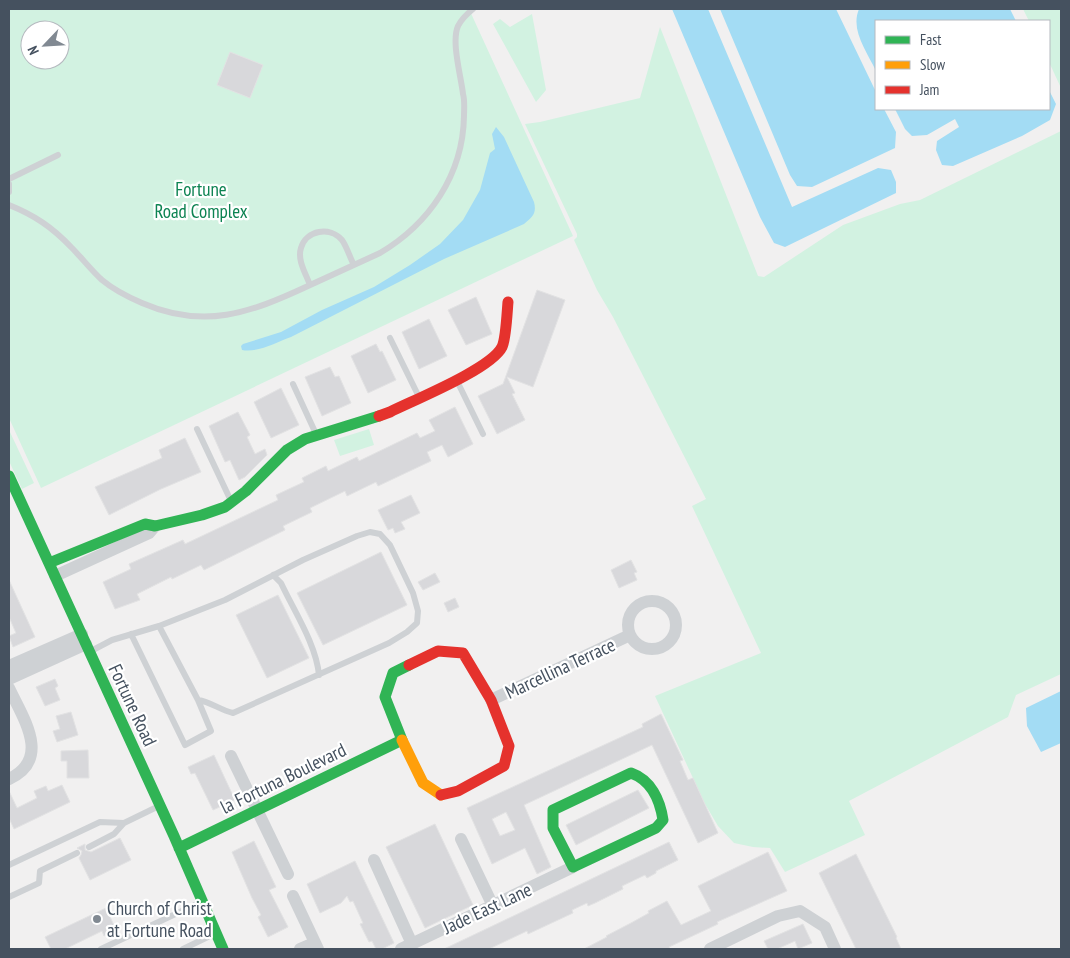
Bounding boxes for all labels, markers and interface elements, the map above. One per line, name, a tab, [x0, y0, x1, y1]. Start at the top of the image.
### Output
north arrow	[20, 20, 70, 70]
legend	[875, 20, 1050, 110]
text: Fast	[920, 30, 941, 49]
text: N	[23, 43, 43, 58]
text: Slow	[920, 55, 945, 74]
text: Jam	[919, 80, 939, 99]
park label: Fortune Road Complex	[154, 177, 248, 223]
street label: Marcellina Terrace	[501, 632, 619, 704]
street label: Fortune Road	[104, 660, 162, 750]
street label: la Fortuna Boulevard	[216, 737, 350, 819]
street label: Jade East Lane	[438, 877, 535, 939]
place label: Church of Christ at Fortune Road	[107, 896, 212, 942]
marker: Church of Christ at Fortune Road	[91, 913, 103, 925]

